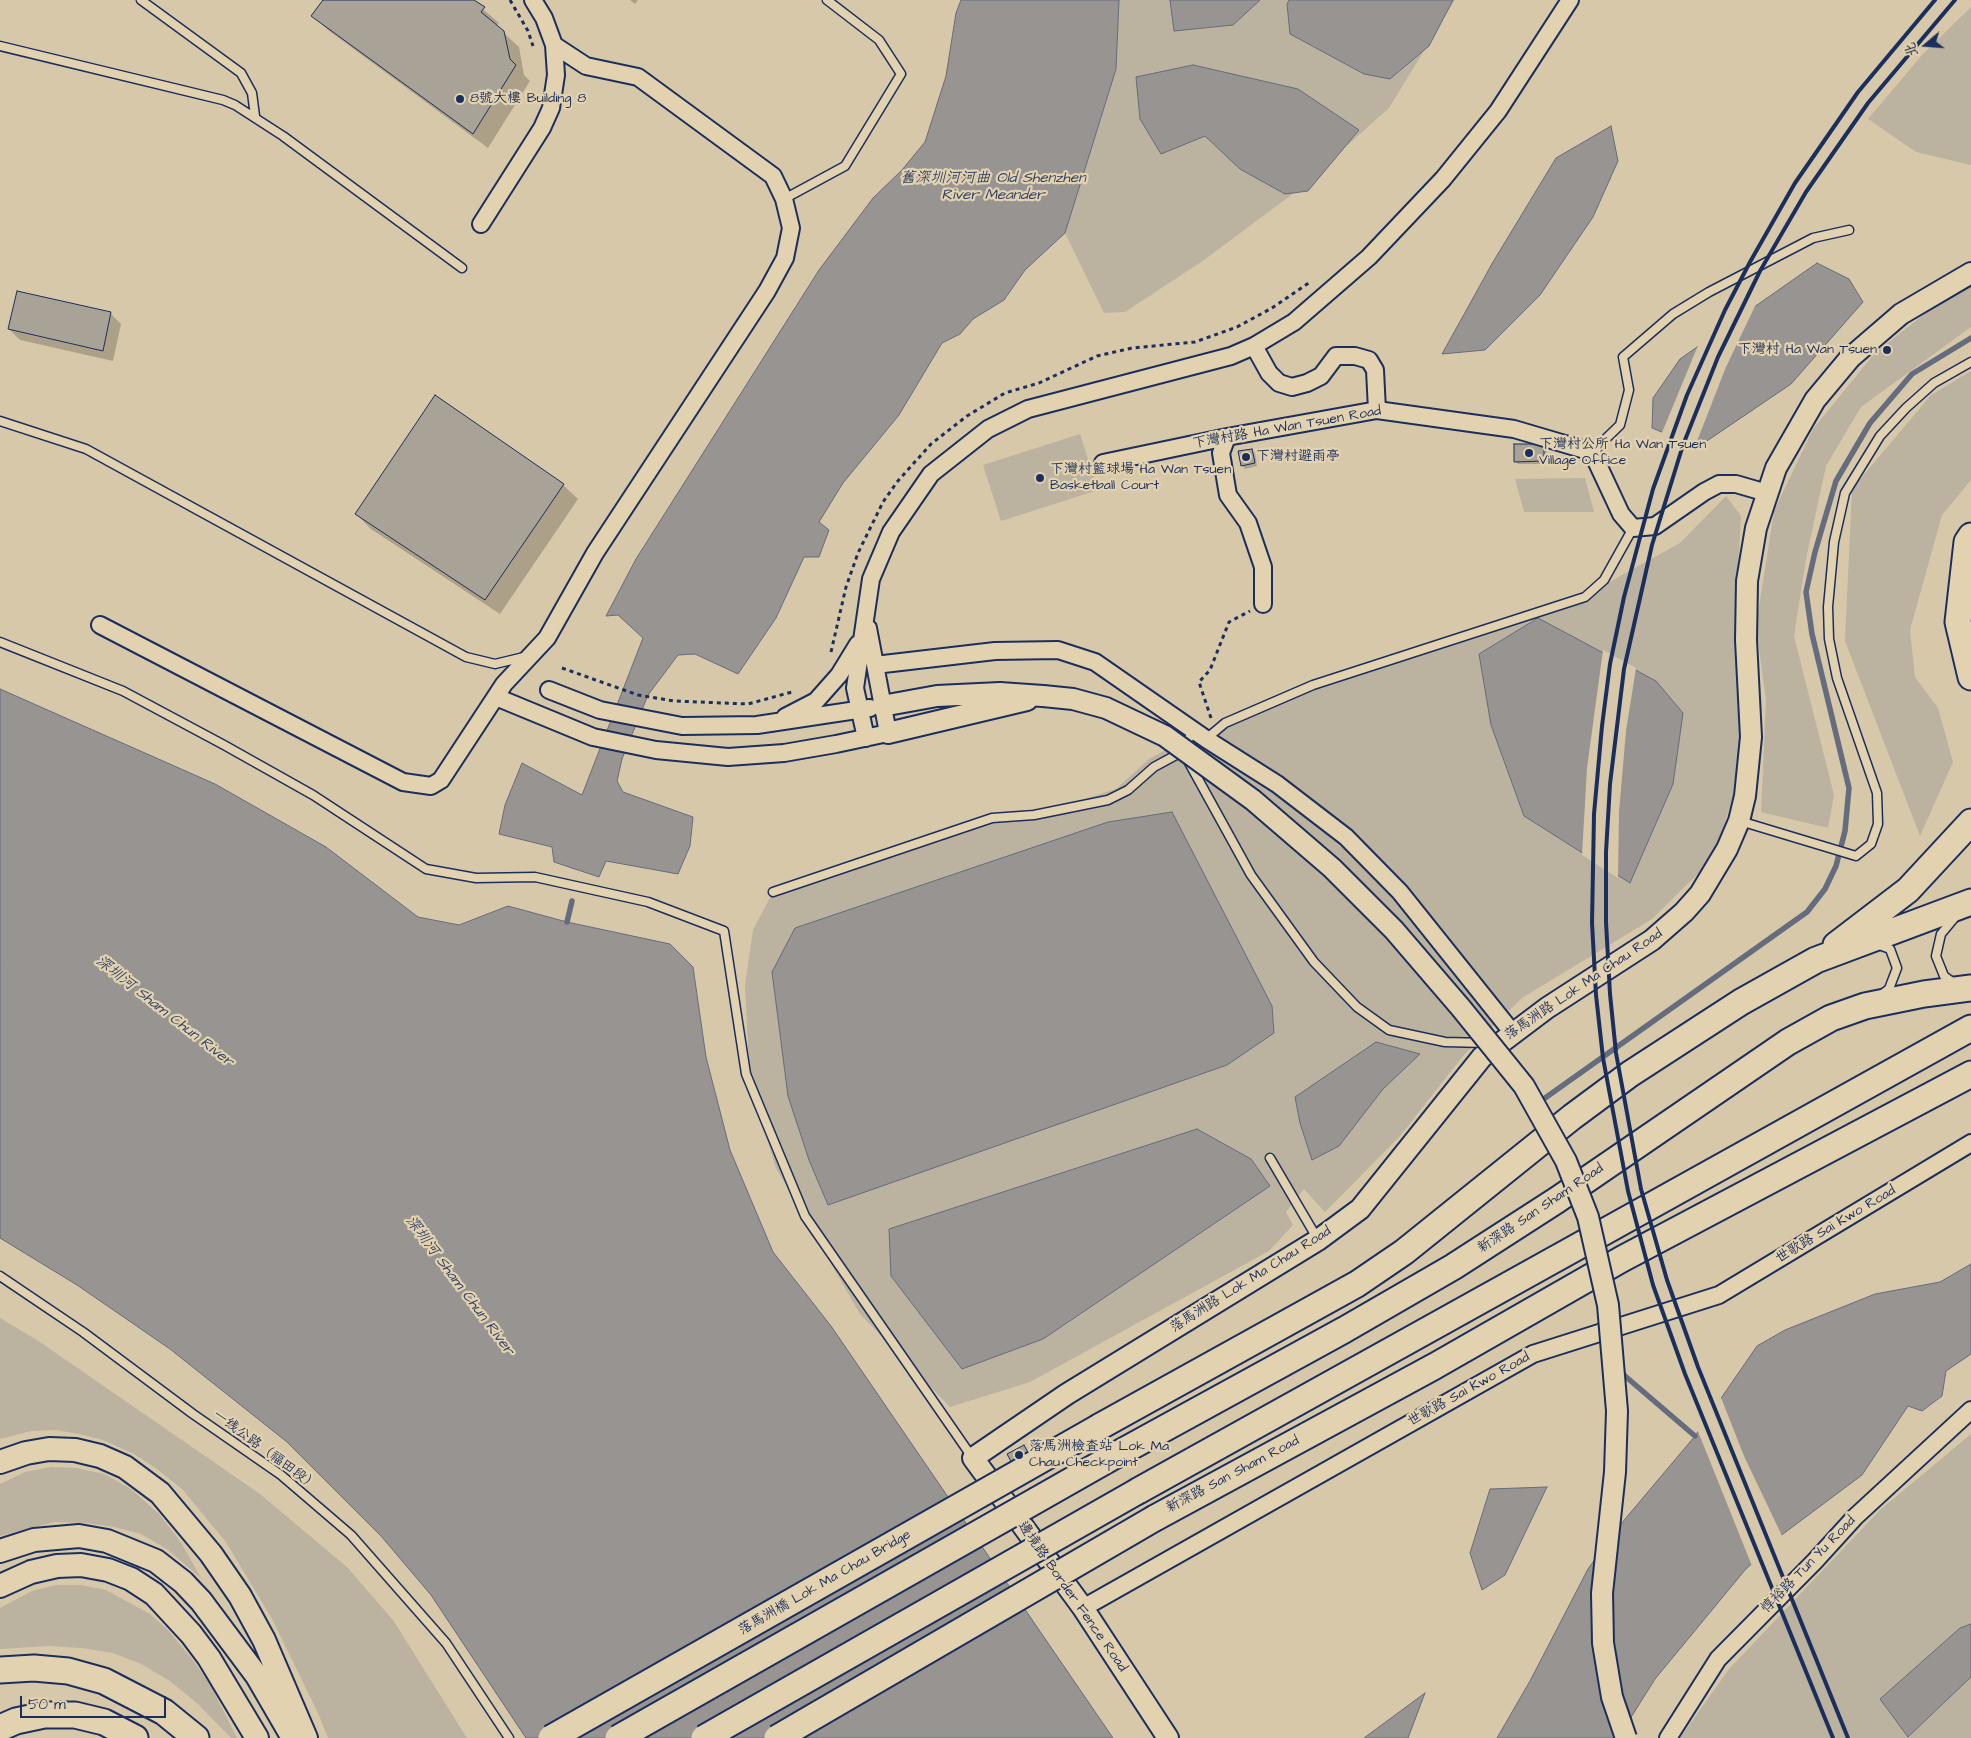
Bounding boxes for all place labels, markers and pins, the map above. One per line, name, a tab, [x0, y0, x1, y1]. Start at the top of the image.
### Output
place label: 8號大樓 Building 8	[470, 91, 586, 107]
marker: 8號大樓 Building 8	[454, 93, 466, 105]
place label: 下灣村 Ha Wan Tsuen	[1738, 342, 1877, 358]
marker: 下灣村 Ha Wan Tsuen	[1881, 344, 1893, 356]
place label: 下灣村公所 Ha Wan Tsuen Village Office	[1539, 437, 1706, 470]
marker: 下灣村公所 Ha Wan Tsuen Village Office	[1523, 447, 1535, 459]
place label: 下灣村避雨亭	[1256, 449, 1340, 465]
marker: 下灣村避雨亭	[1240, 451, 1252, 463]
place label: 下灣村籃球場 Ha Wan Tsuen Basketball Court	[1050, 462, 1231, 494]
marker: 下灣村籃球場 Ha Wan Tsuen Basketball Court	[1034, 472, 1046, 484]
place label: 落馬洲檢查站 Lok Ma Chau Checkpoint	[1029, 1439, 1169, 1471]
marker: 落馬洲檢查站 Lok Ma Chau Checkpoint	[1013, 1449, 1025, 1461]

